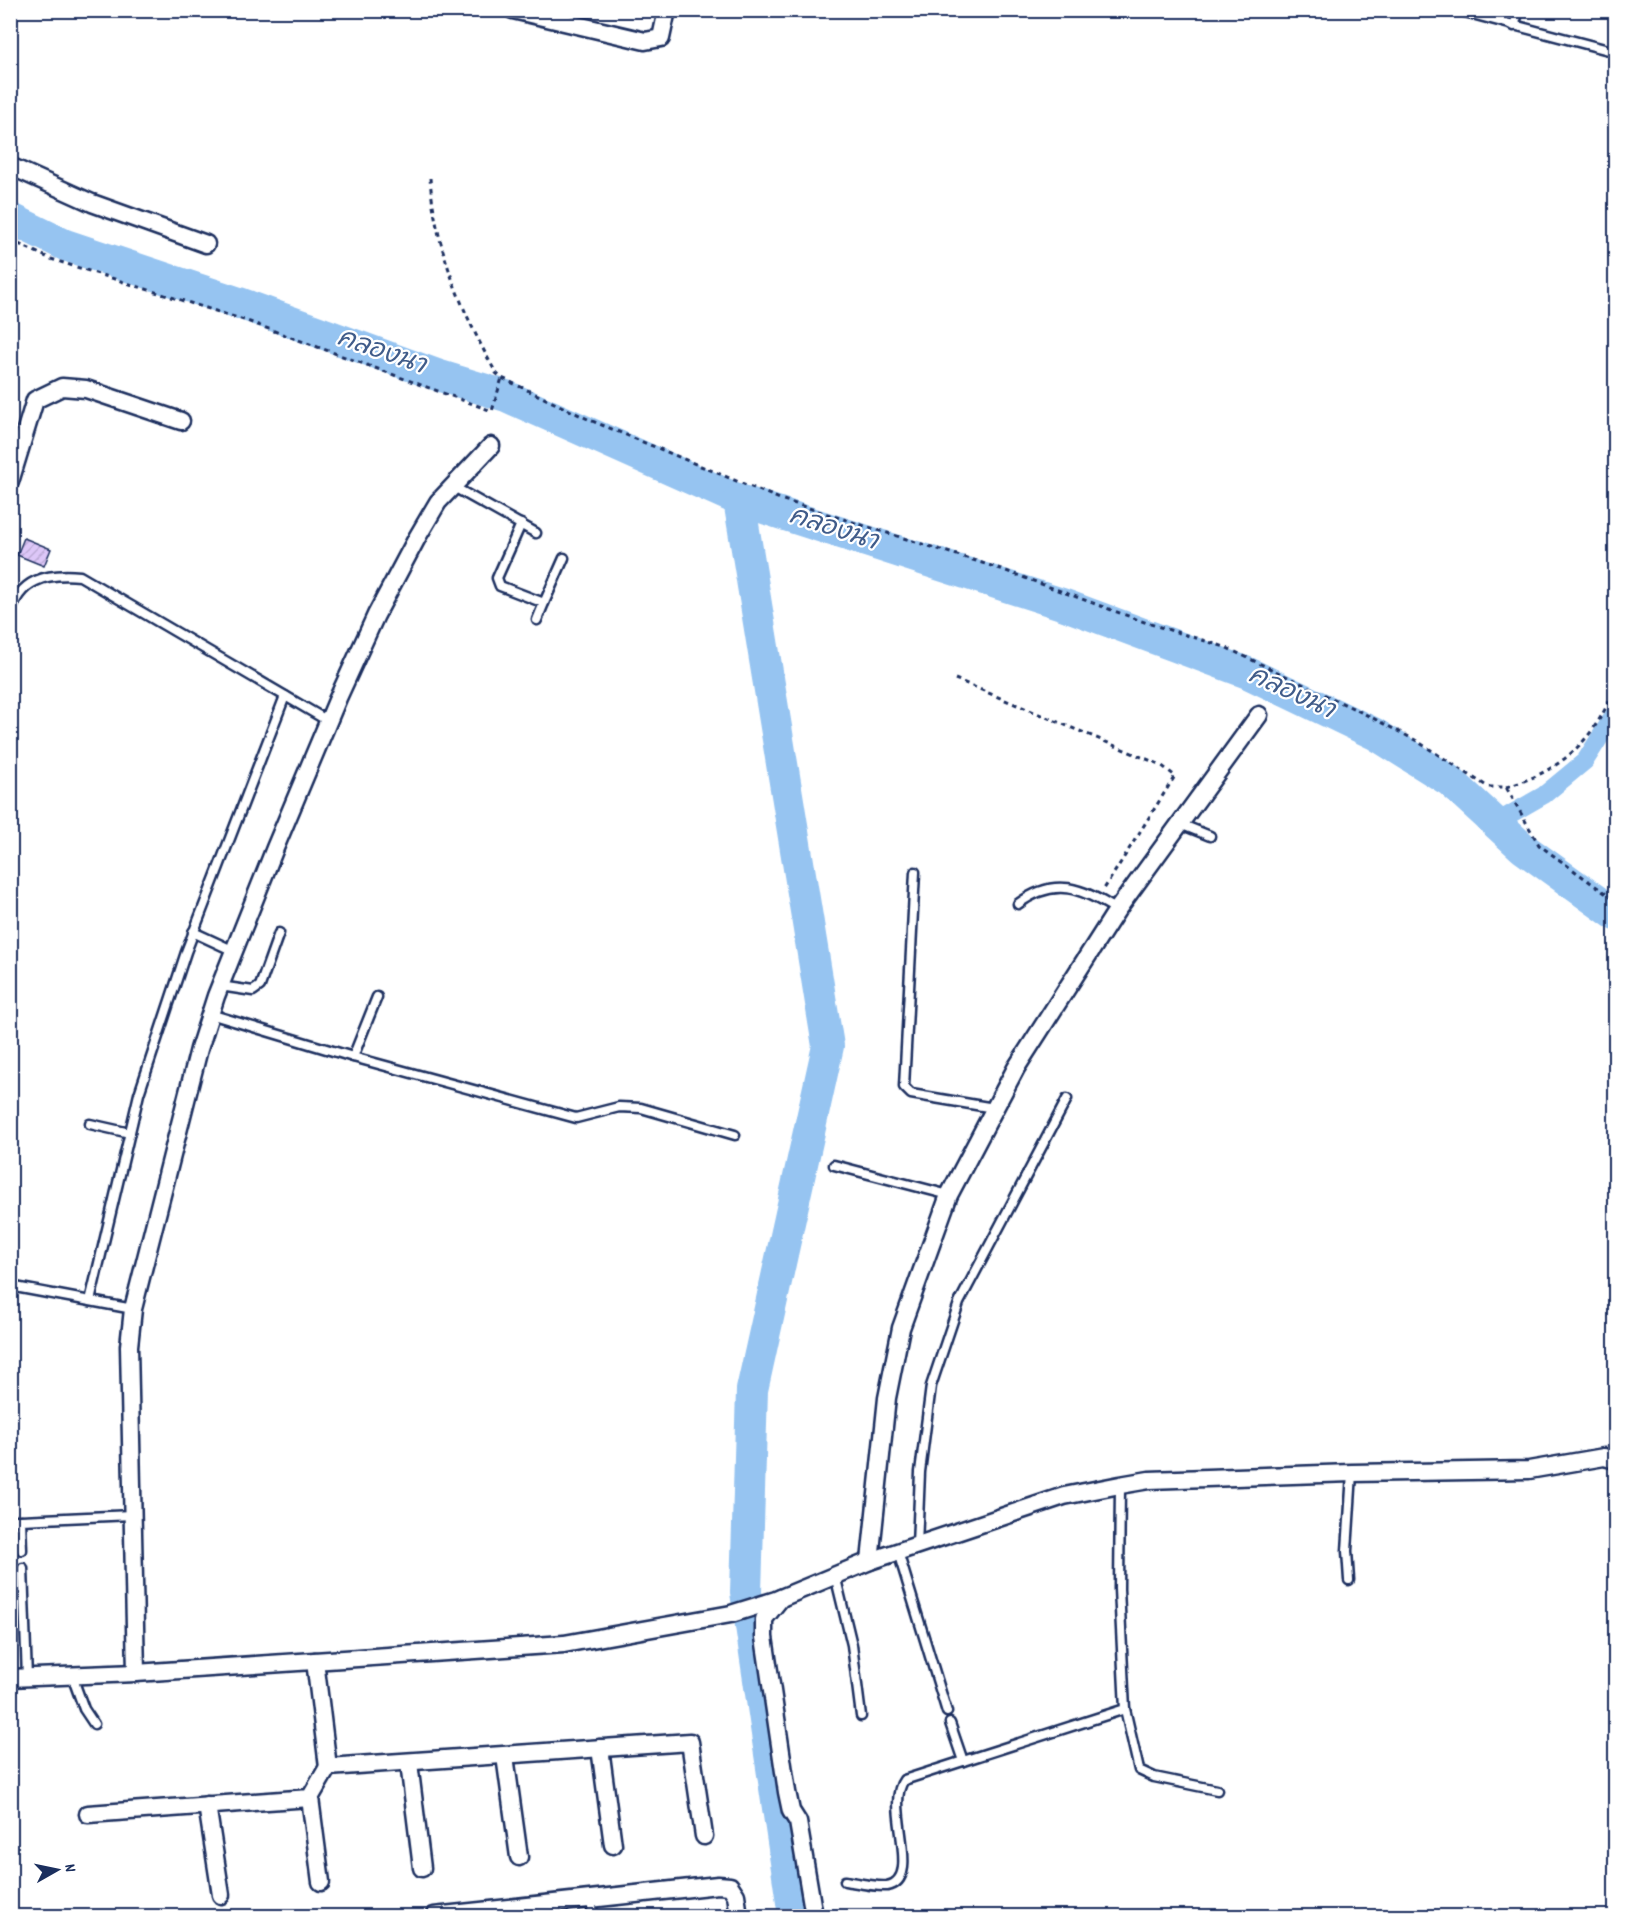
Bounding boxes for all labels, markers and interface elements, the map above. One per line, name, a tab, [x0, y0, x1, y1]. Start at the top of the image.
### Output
water label: คลองนา	[332, 321, 432, 386]
water label: คลองนา	[784, 498, 884, 562]
water label: คลองนา	[1242, 658, 1342, 731]
north arrow	[27, 1840, 87, 1900]
text: N	[57, 1862, 81, 1874]

